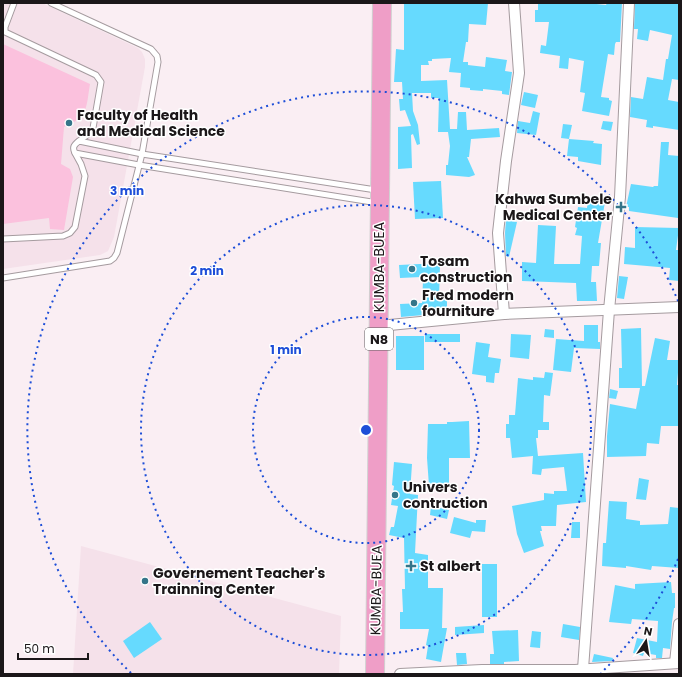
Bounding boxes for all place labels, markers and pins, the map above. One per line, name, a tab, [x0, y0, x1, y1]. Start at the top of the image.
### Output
place label: Faculty of Health and Medical Science	[77, 105, 225, 141]
marker: Faculty of Health and Medical Science	[64, 118, 74, 128]
place label: Kahwa Sumbele Medical Center	[495, 189, 612, 225]
marker: Kahwa Sumbele Medical Center	[615, 201, 627, 213]
place label: Tosam construction	[420, 251, 512, 287]
marker: Tosam construction	[407, 264, 417, 274]
place label: Fred modern fourniture	[422, 285, 514, 321]
marker: Fred modern fourniture	[409, 298, 419, 308]
centre of rings	[359, 423, 373, 437]
place label: Univers contruction	[403, 477, 488, 513]
marker: Univers contruction	[390, 490, 400, 500]
place label: St albert	[420, 556, 481, 576]
marker: St albert	[405, 560, 417, 572]
place label: Governement Teacher's Trainning Center	[153, 563, 326, 599]
marker: Governement Teacher's Trainning Center	[140, 576, 150, 586]

